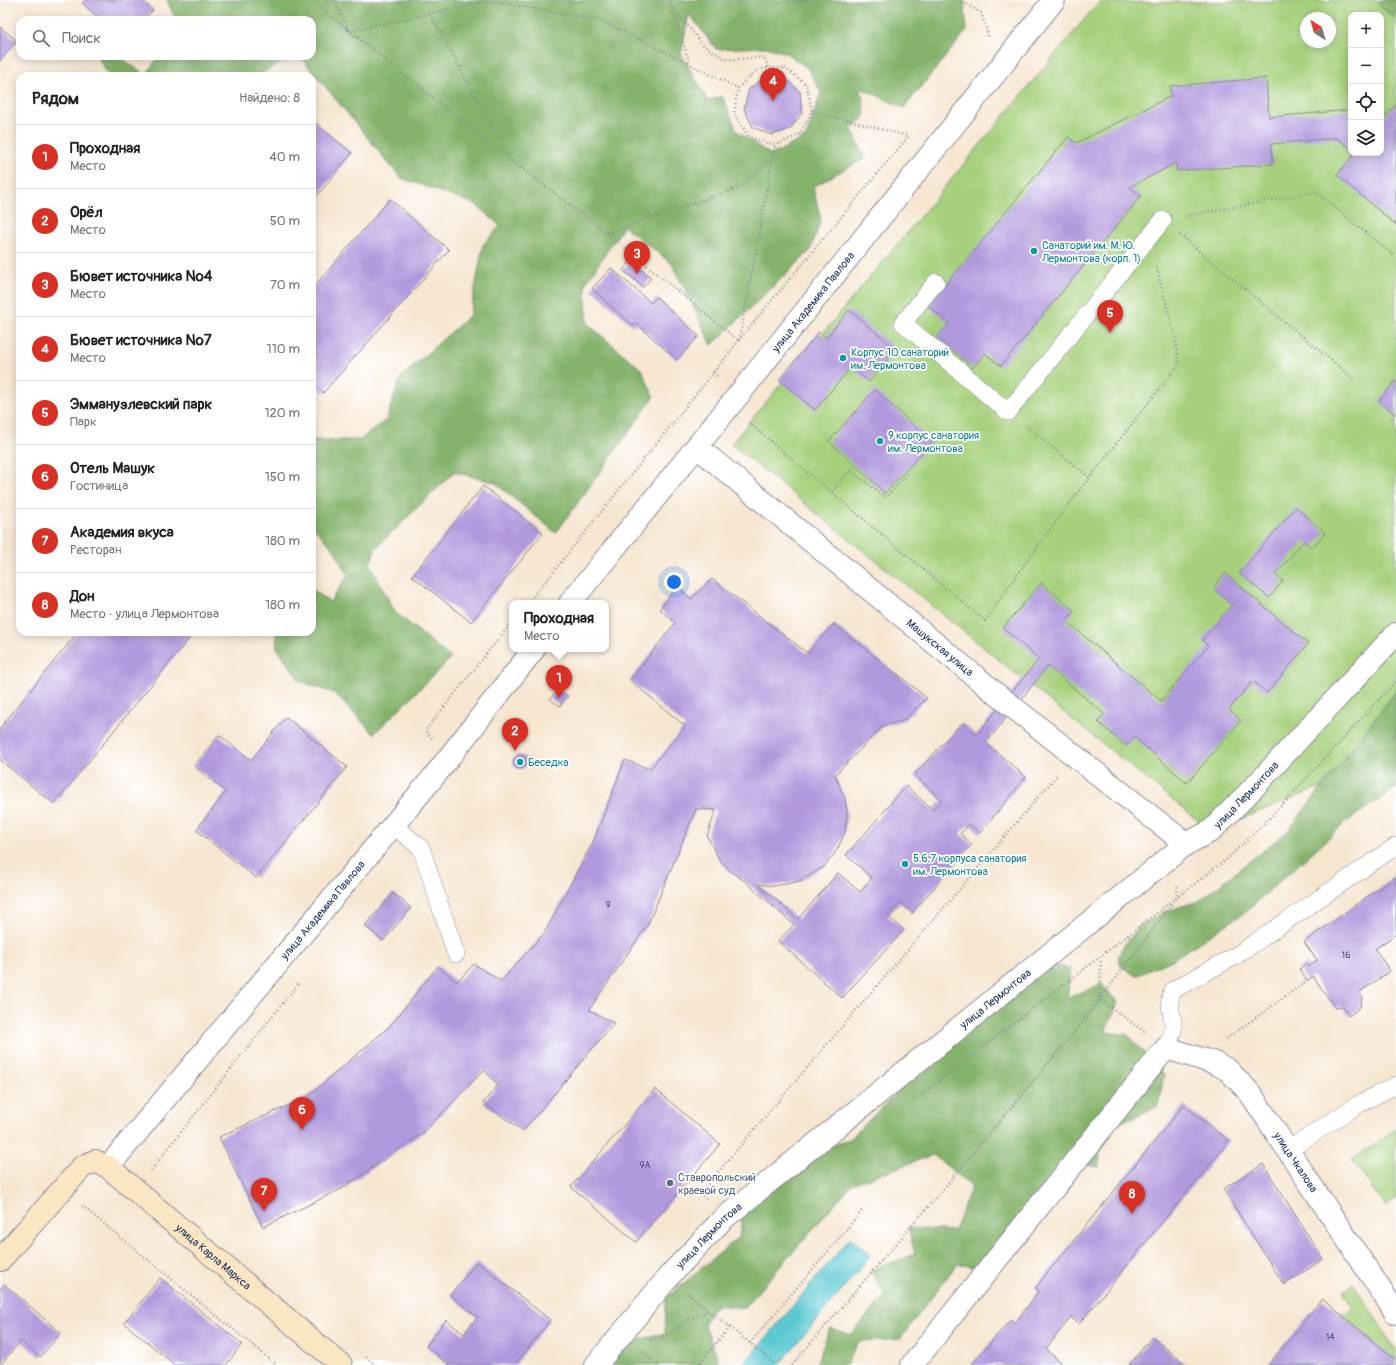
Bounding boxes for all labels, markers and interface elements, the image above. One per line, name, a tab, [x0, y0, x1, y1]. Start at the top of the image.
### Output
north arrow	[1300, 12, 1336, 48]
map controls	[1348, 12, 1384, 156]
button: +	[1348, 12, 1384, 48]
search box	[16, 16, 316, 60]
icon: search	[30, 27, 52, 49]
text: Поиск	[62, 29, 101, 48]
button: −	[1348, 48, 1384, 84]
pin: 4	[760, 68, 786, 101]
button: locate	[1348, 84, 1384, 120]
text: Рядом	[32, 88, 79, 109]
text: Найдено: 8	[239, 90, 300, 106]
button: layers	[1348, 120, 1384, 156]
text: Проходная	[70, 139, 140, 158]
text: 1	[42, 149, 48, 165]
text: 40 m	[269, 149, 300, 165]
text: Место	[70, 158, 106, 174]
text: Орёл	[70, 203, 103, 222]
text: 2	[41, 213, 49, 229]
text: 50 m	[270, 213, 300, 229]
text: Место	[70, 222, 106, 238]
place label: Санаторий им. М. Ю. Лермонтова (корп. 1)	[1041, 239, 1141, 265]
pin: 3	[624, 241, 650, 274]
marker: Санаторий им. М. Ю. Лермонтова (корп. 1)	[1029, 246, 1039, 256]
street label: улица Академика Павлова	[768, 249, 857, 355]
text: Бювет источника №4	[70, 267, 212, 286]
text: 3	[41, 277, 49, 293]
text: 70 m	[270, 277, 300, 293]
text: Место	[70, 286, 106, 302]
pin: 5	[1097, 300, 1123, 333]
text: Бювет источника №7	[70, 331, 212, 350]
text: 4	[41, 341, 49, 357]
text: 110 m	[267, 341, 300, 357]
place label: Корпус 10 санаторий им. Лермонтова	[851, 346, 949, 372]
text: Место	[70, 350, 106, 366]
marker: Корпус 10 санаторий им. Лермонтова	[838, 353, 848, 363]
text: Эммануэлевский парк	[70, 395, 212, 414]
text: 5	[41, 405, 49, 421]
text: 120 m	[264, 405, 300, 421]
text: Парк	[70, 414, 97, 430]
place label: 9 корпус санатория им. Лермонтова	[888, 429, 979, 455]
marker: 9 корпус санатория им. Лермонтова	[875, 436, 885, 446]
text: Отель Машук	[70, 459, 155, 478]
text: 6	[41, 469, 49, 485]
text: 150 m	[265, 469, 300, 485]
text: Гостиница	[70, 478, 128, 494]
text: Академия вкуса	[70, 523, 174, 542]
text: 7	[42, 533, 48, 549]
text: 180 m	[265, 533, 300, 549]
text: Ресторан	[70, 542, 121, 558]
your location	[664, 572, 684, 592]
text: Дон	[70, 587, 95, 606]
text: 8	[42, 597, 48, 613]
text: 180 m	[265, 597, 300, 613]
popup	[509, 600, 609, 652]
text: Место · улица Лермонтова	[70, 606, 219, 622]
text: Проходная	[524, 609, 594, 628]
street label: Машукская улица	[904, 616, 976, 679]
text: Место	[524, 628, 560, 644]
pin: 1	[546, 665, 572, 698]
pin: 2	[502, 718, 528, 751]
place label: Беседка	[528, 756, 568, 769]
marker: Беседка	[515, 757, 525, 767]
street label: улица Лермонтова	[1210, 759, 1281, 832]
place label: 5.6.7 корпуса санатория им. Лермонтова	[913, 852, 1027, 878]
street label: улица Академика Павлова	[277, 858, 368, 963]
marker: 5.6.7 корпуса санатория им. Лермонтова	[900, 859, 910, 869]
house number: 9	[606, 900, 611, 911]
house number: 16	[1342, 950, 1350, 961]
street label: улица Лермонтова	[956, 966, 1033, 1032]
pin: 6	[289, 1097, 315, 1130]
street label: улица Чкалова	[1271, 1129, 1321, 1195]
house number: 9А	[640, 1160, 650, 1171]
place label: Ставропольский краевой суд	[678, 1171, 756, 1197]
pin: 7	[251, 1178, 277, 1211]
marker: Ставропольский краевой суд	[665, 1178, 675, 1188]
pin: 8	[1119, 1181, 1145, 1214]
street label: улица Лермонтова	[673, 1200, 744, 1272]
street label: улица Карла Маркса	[172, 1220, 254, 1292]
house number: 14	[1326, 1332, 1335, 1343]

